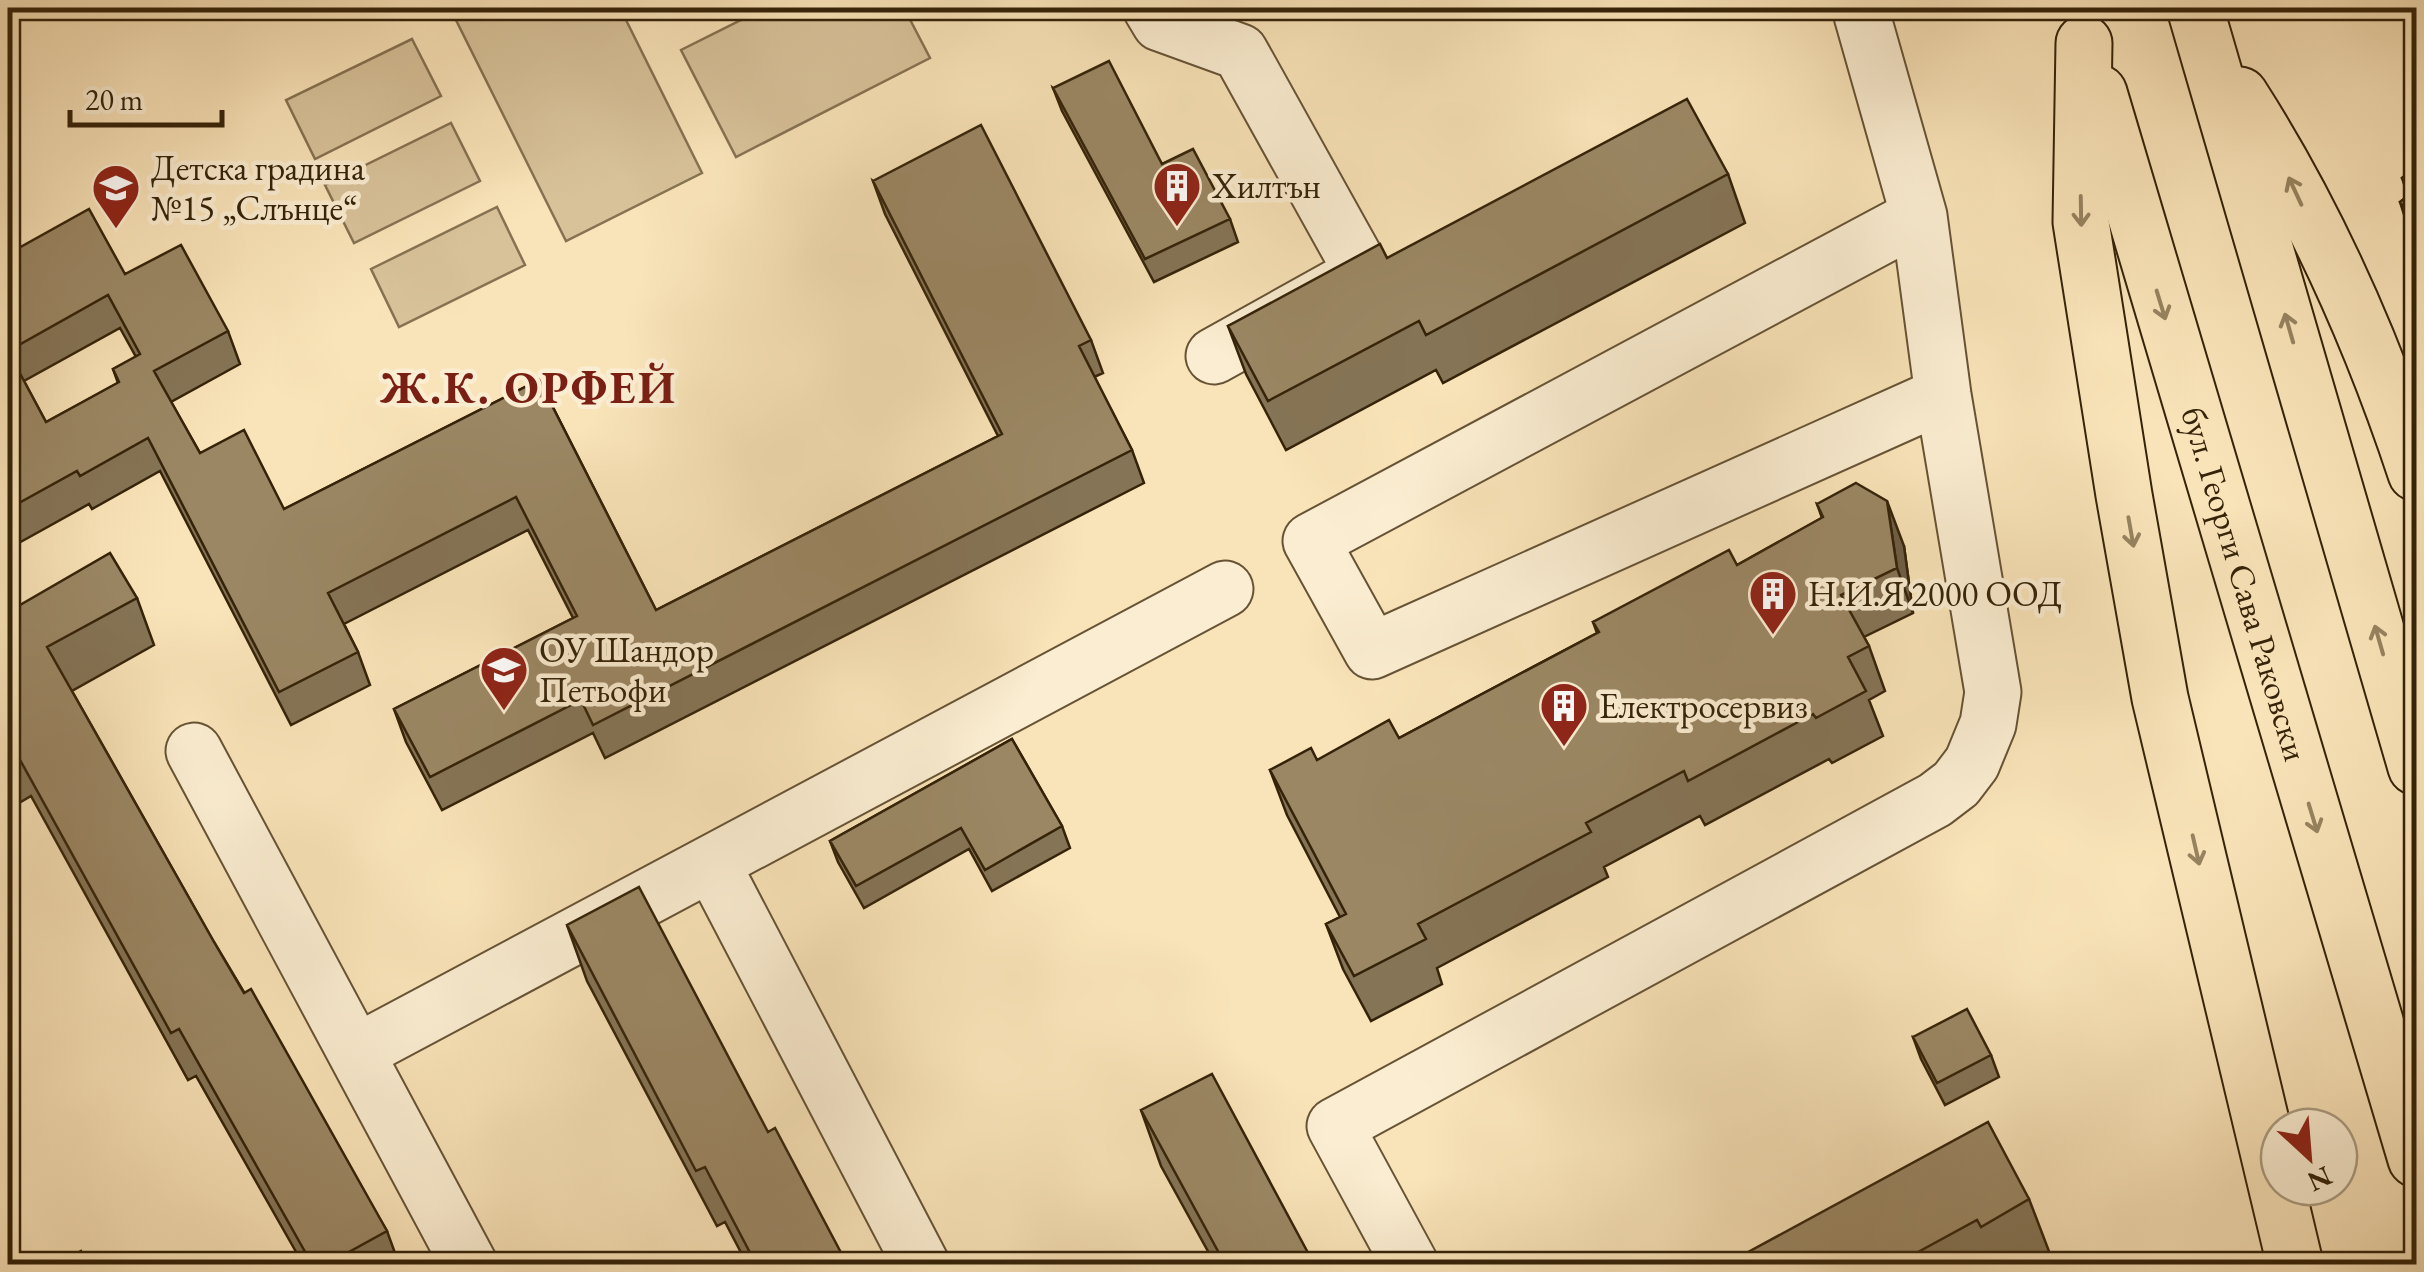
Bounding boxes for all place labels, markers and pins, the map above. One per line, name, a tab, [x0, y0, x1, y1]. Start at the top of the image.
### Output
place label: Детска градина №15 „Слънце“	[151, 145, 365, 230]
building icon: Хилтън	[1151, 160, 1203, 228]
school or university icon: Детска градина №15 „Слънце“	[90, 162, 142, 230]
place label: Хилтън	[1211, 163, 1321, 208]
building icon: Н.И.Я 2000 ООД	[1747, 568, 1799, 636]
place label: Н.И.Я 2000 ООД	[1808, 571, 2062, 616]
place label: ОУ Шандор Петьофи	[539, 627, 714, 712]
school or university icon: ОУ Шандор Петьофи	[478, 644, 530, 712]
building icon: Електросервиз	[1538, 680, 1590, 748]
place label: Електросервиз	[1599, 683, 1808, 729]

